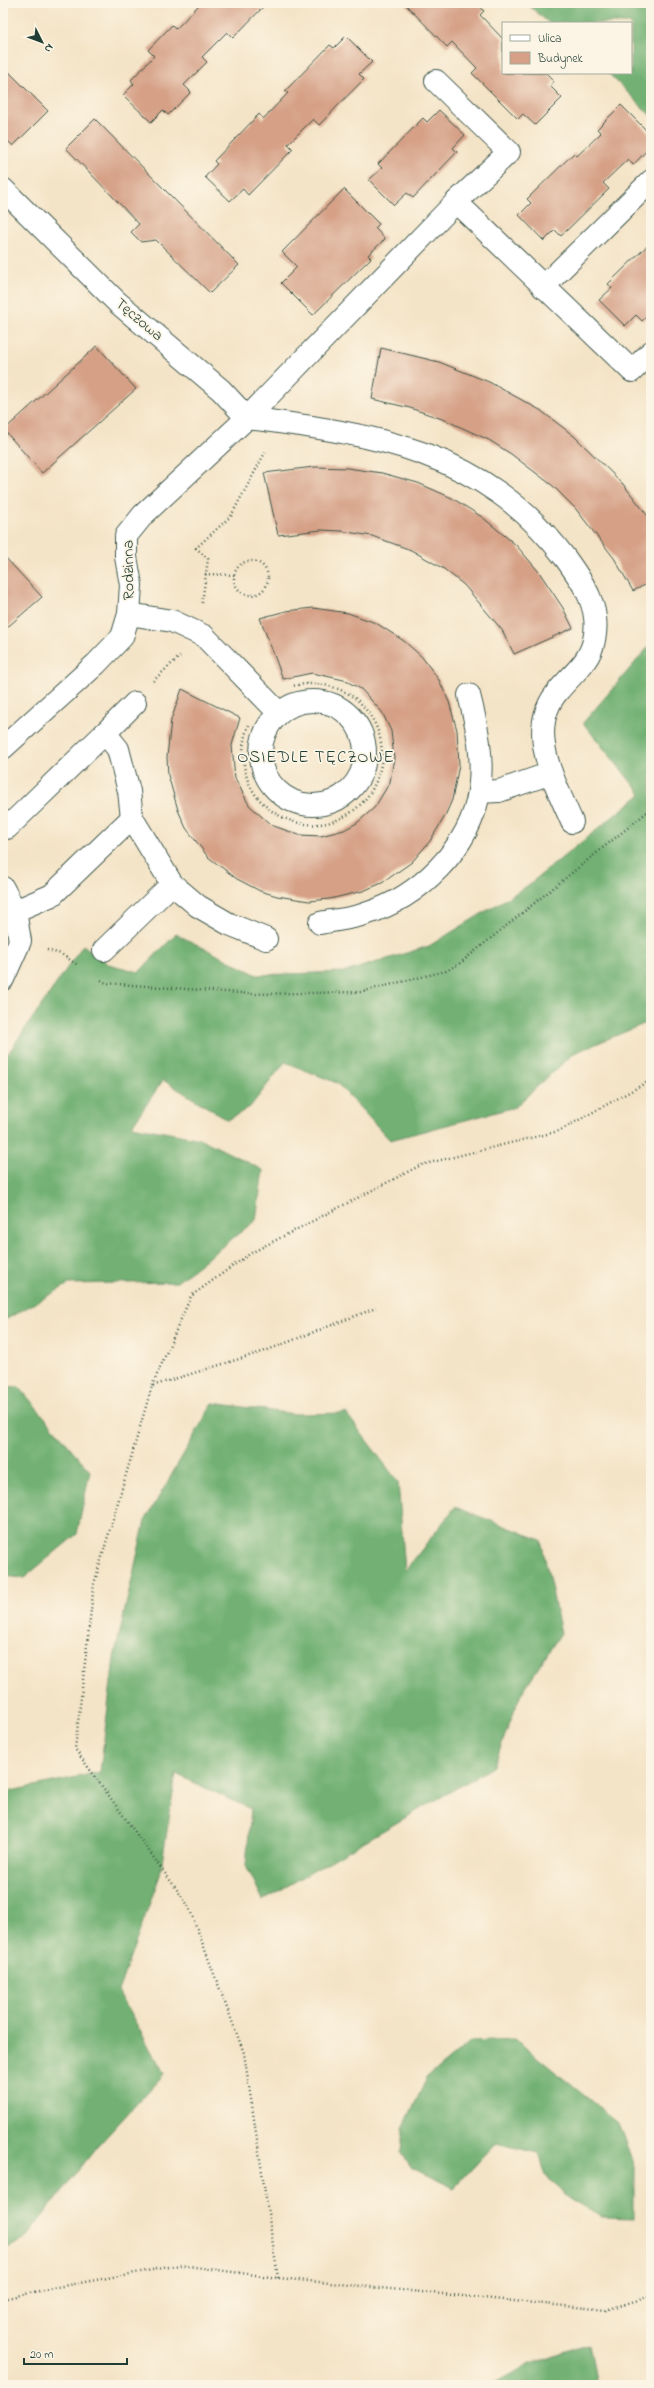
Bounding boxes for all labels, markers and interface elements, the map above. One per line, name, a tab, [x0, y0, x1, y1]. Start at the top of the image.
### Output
north arrow	[22, 22, 62, 62]
legend	[502, 22, 632, 74]
text: Ulica	[538, 30, 562, 48]
text: N	[40, 40, 57, 56]
text: Budynek	[537, 50, 584, 69]
street label: Tęczowa	[109, 292, 169, 348]
street label: Rodzinna	[116, 540, 142, 600]
district label: OSIEDLE TĘCZOWE	[237, 745, 395, 770]
scale bar	[24, 2340, 127, 2366]
text: 20 m	[30, 2346, 53, 2364]

